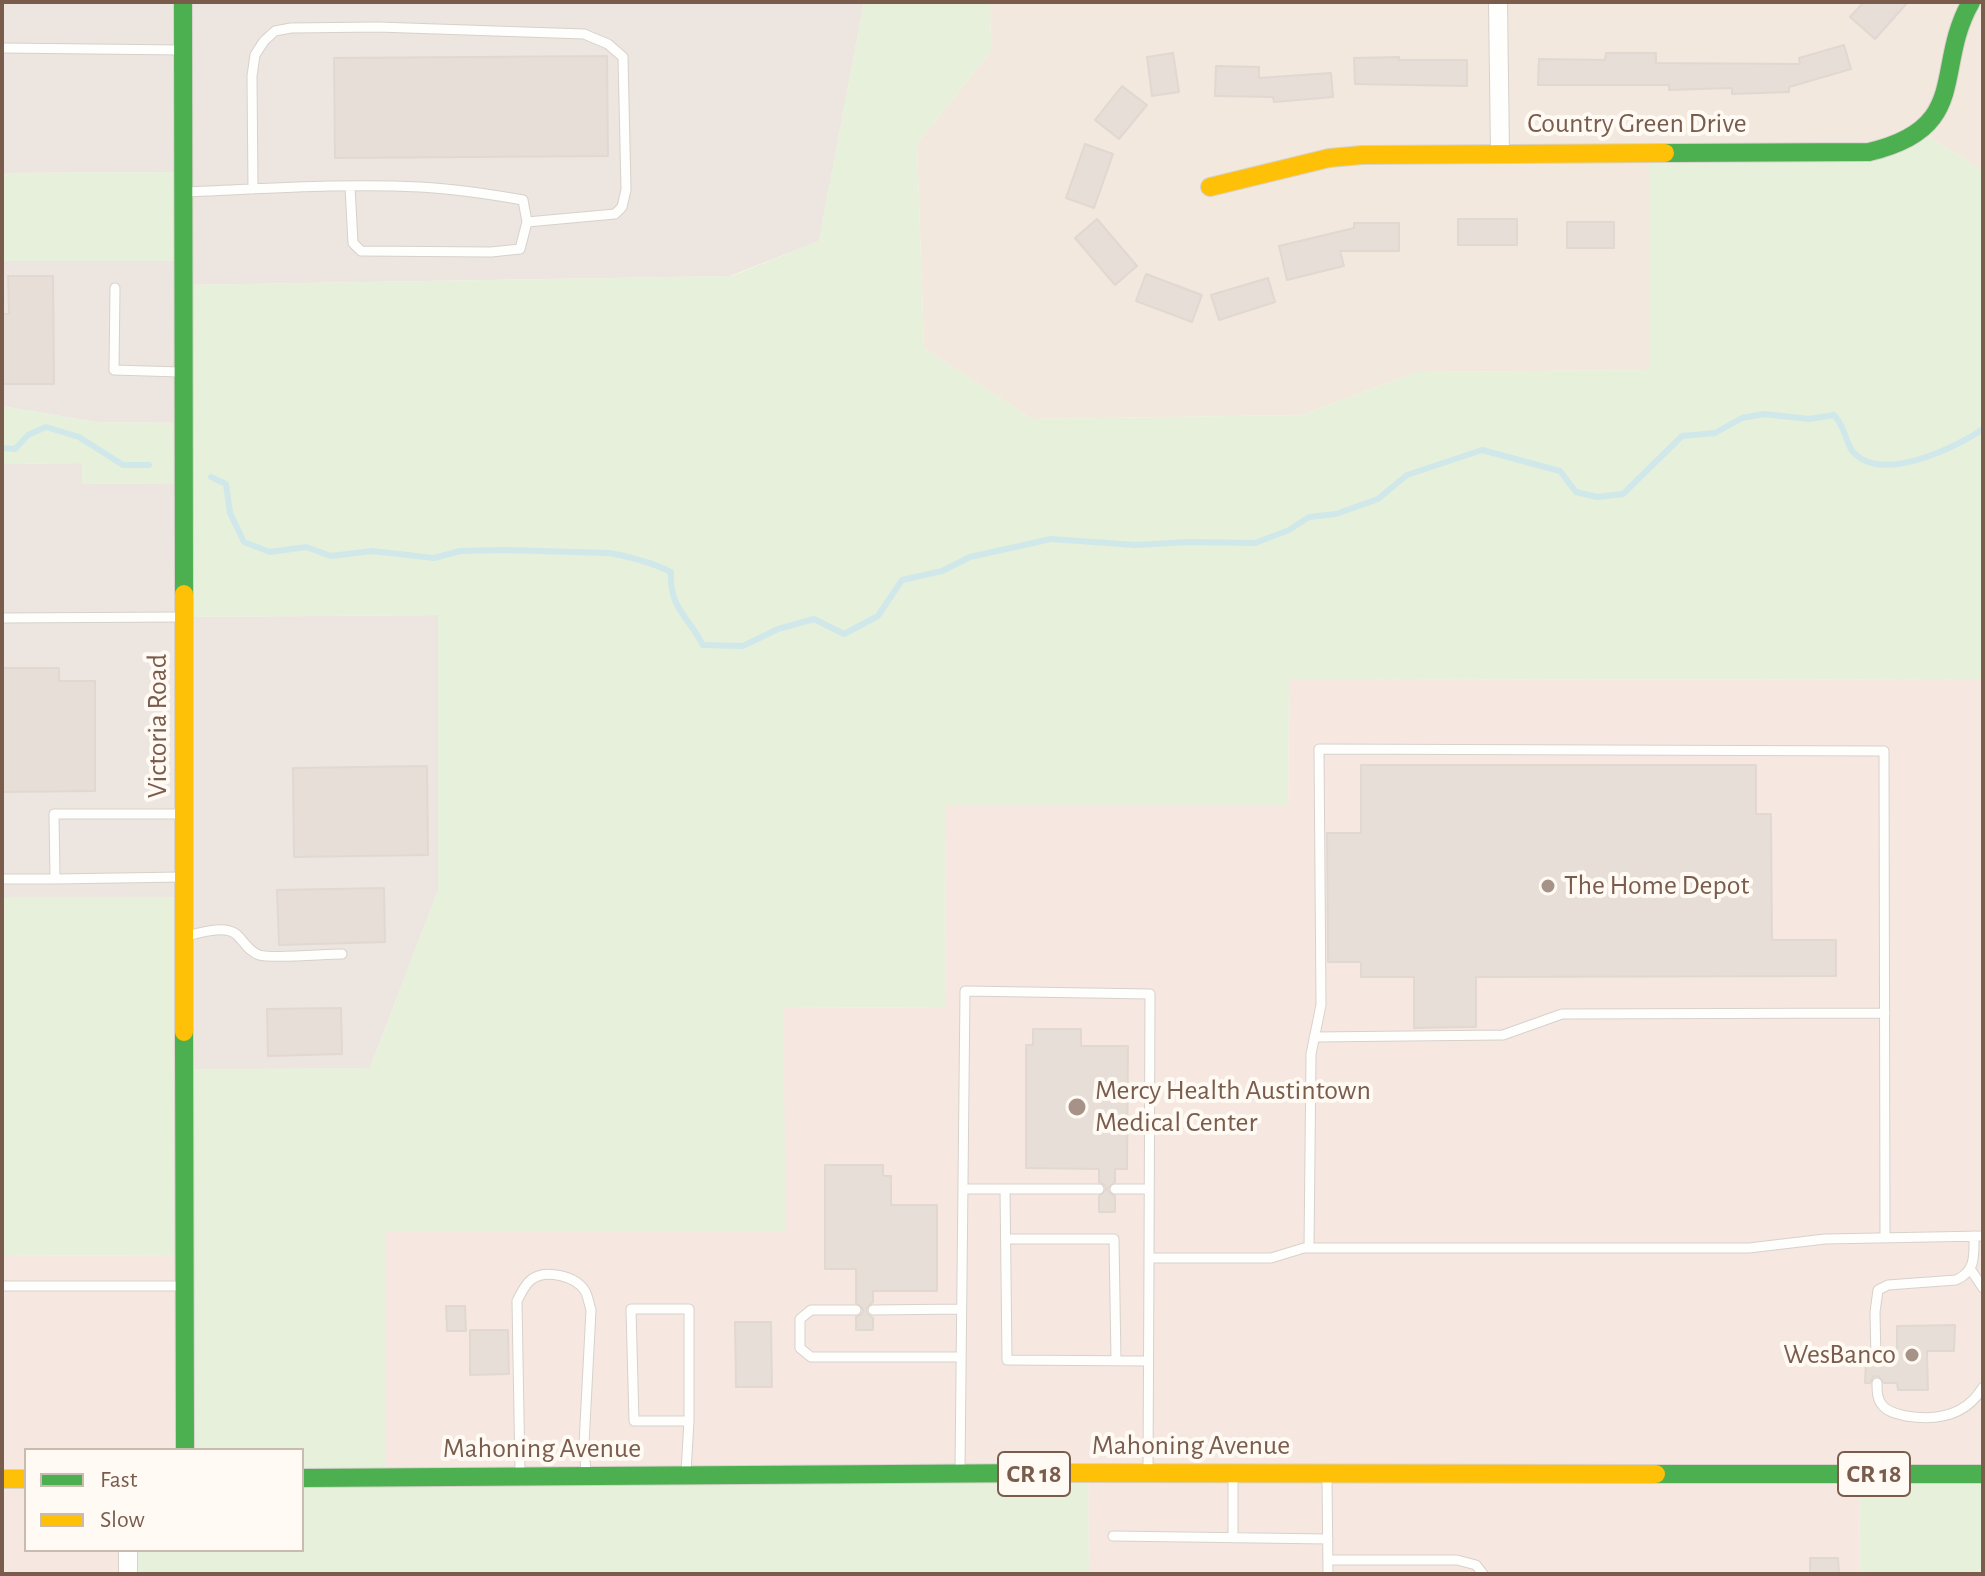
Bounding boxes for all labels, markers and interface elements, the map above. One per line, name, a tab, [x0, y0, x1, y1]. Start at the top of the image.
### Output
street label: Country Green Drive	[1527, 107, 1747, 141]
street label: Victoria Road	[141, 654, 175, 798]
place label: The Home Depot	[1564, 869, 1749, 903]
marker: The Home Depot	[1539, 877, 1557, 895]
place label: Mercy Health Austintown Medical Center	[1095, 1074, 1371, 1140]
marker: Mercy Health Austintown Medical Center	[1066, 1096, 1088, 1118]
place label: WesBanco	[1783, 1338, 1896, 1372]
marker: WesBanco	[1903, 1346, 1921, 1364]
street label: Mahoning Avenue	[1092, 1429, 1290, 1463]
street label: Mahoning Avenue	[443, 1432, 641, 1466]
legend	[24, 1448, 304, 1552]
road number: CR 18	[998, 1452, 1070, 1496]
road number: CR 18	[1838, 1452, 1910, 1496]
text: Fast	[100, 1468, 137, 1492]
text: Slow	[100, 1508, 145, 1532]

